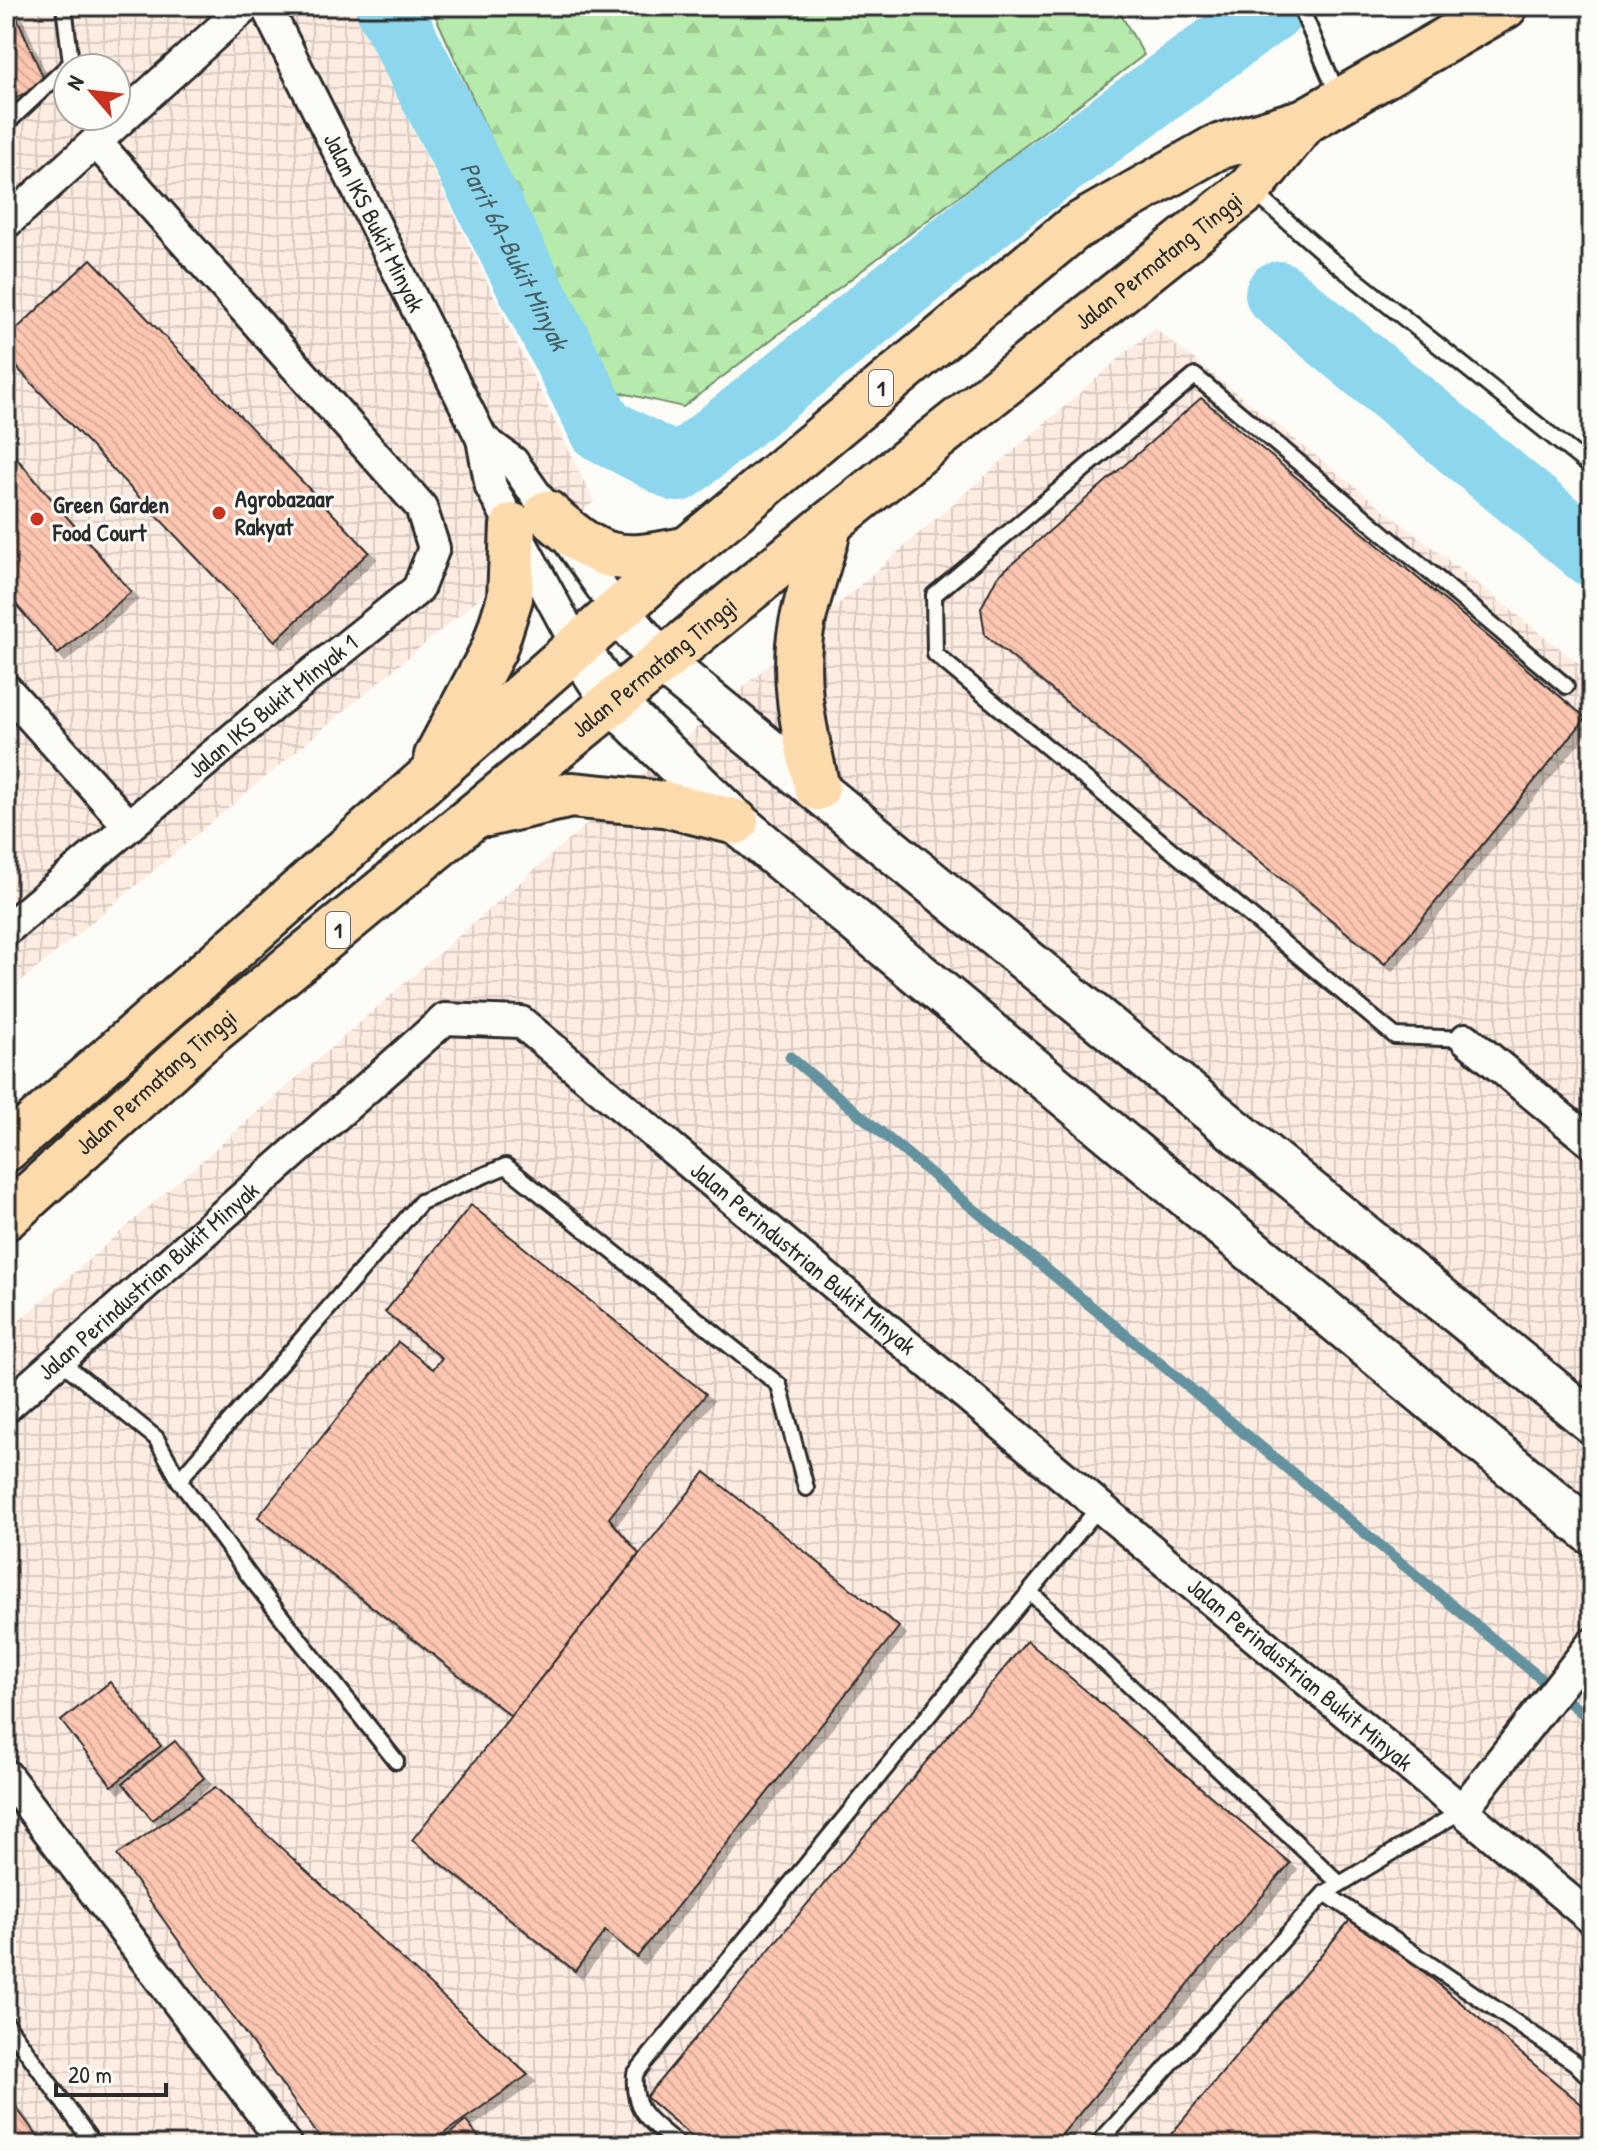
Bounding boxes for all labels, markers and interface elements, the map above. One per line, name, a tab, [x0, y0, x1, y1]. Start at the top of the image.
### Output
north arrow	[52, 52, 132, 132]
text: N	[58, 70, 90, 95]
street label: Jalan IKS Bukit Minyak	[317, 127, 433, 317]
water label: Parit 6A-Bukit Minyak	[452, 155, 578, 358]
street label: Jalan Permatang Tinggi	[1068, 183, 1248, 337]
road number: 1	[869, 370, 893, 406]
place label: Agrobazaar Rakyat	[235, 482, 335, 543]
place label: Green Garden Food Court	[52, 488, 169, 548]
marker: Agrobazaar Rakyat	[210, 504, 228, 522]
marker: Green Garden Food Court	[28, 510, 46, 528]
street label: Jalan Permatang Tinggi	[564, 589, 743, 745]
street label: Jalan IKS Bukit Minyak 1	[181, 627, 364, 785]
road number: 1	[326, 912, 350, 948]
street label: Jalan Permatang Tinggi	[68, 1001, 243, 1162]
street label: Jalan Perindustrian Bukit Minyak	[684, 1154, 923, 1361]
street label: Jalan Perindustrian Bukit Minyak	[30, 1174, 265, 1387]
street label: Jalan Perindustrian Bukit Minyak	[1181, 1570, 1420, 1777]
scale bar	[56, 2047, 166, 2097]
text: 20 m	[68, 2058, 112, 2090]

